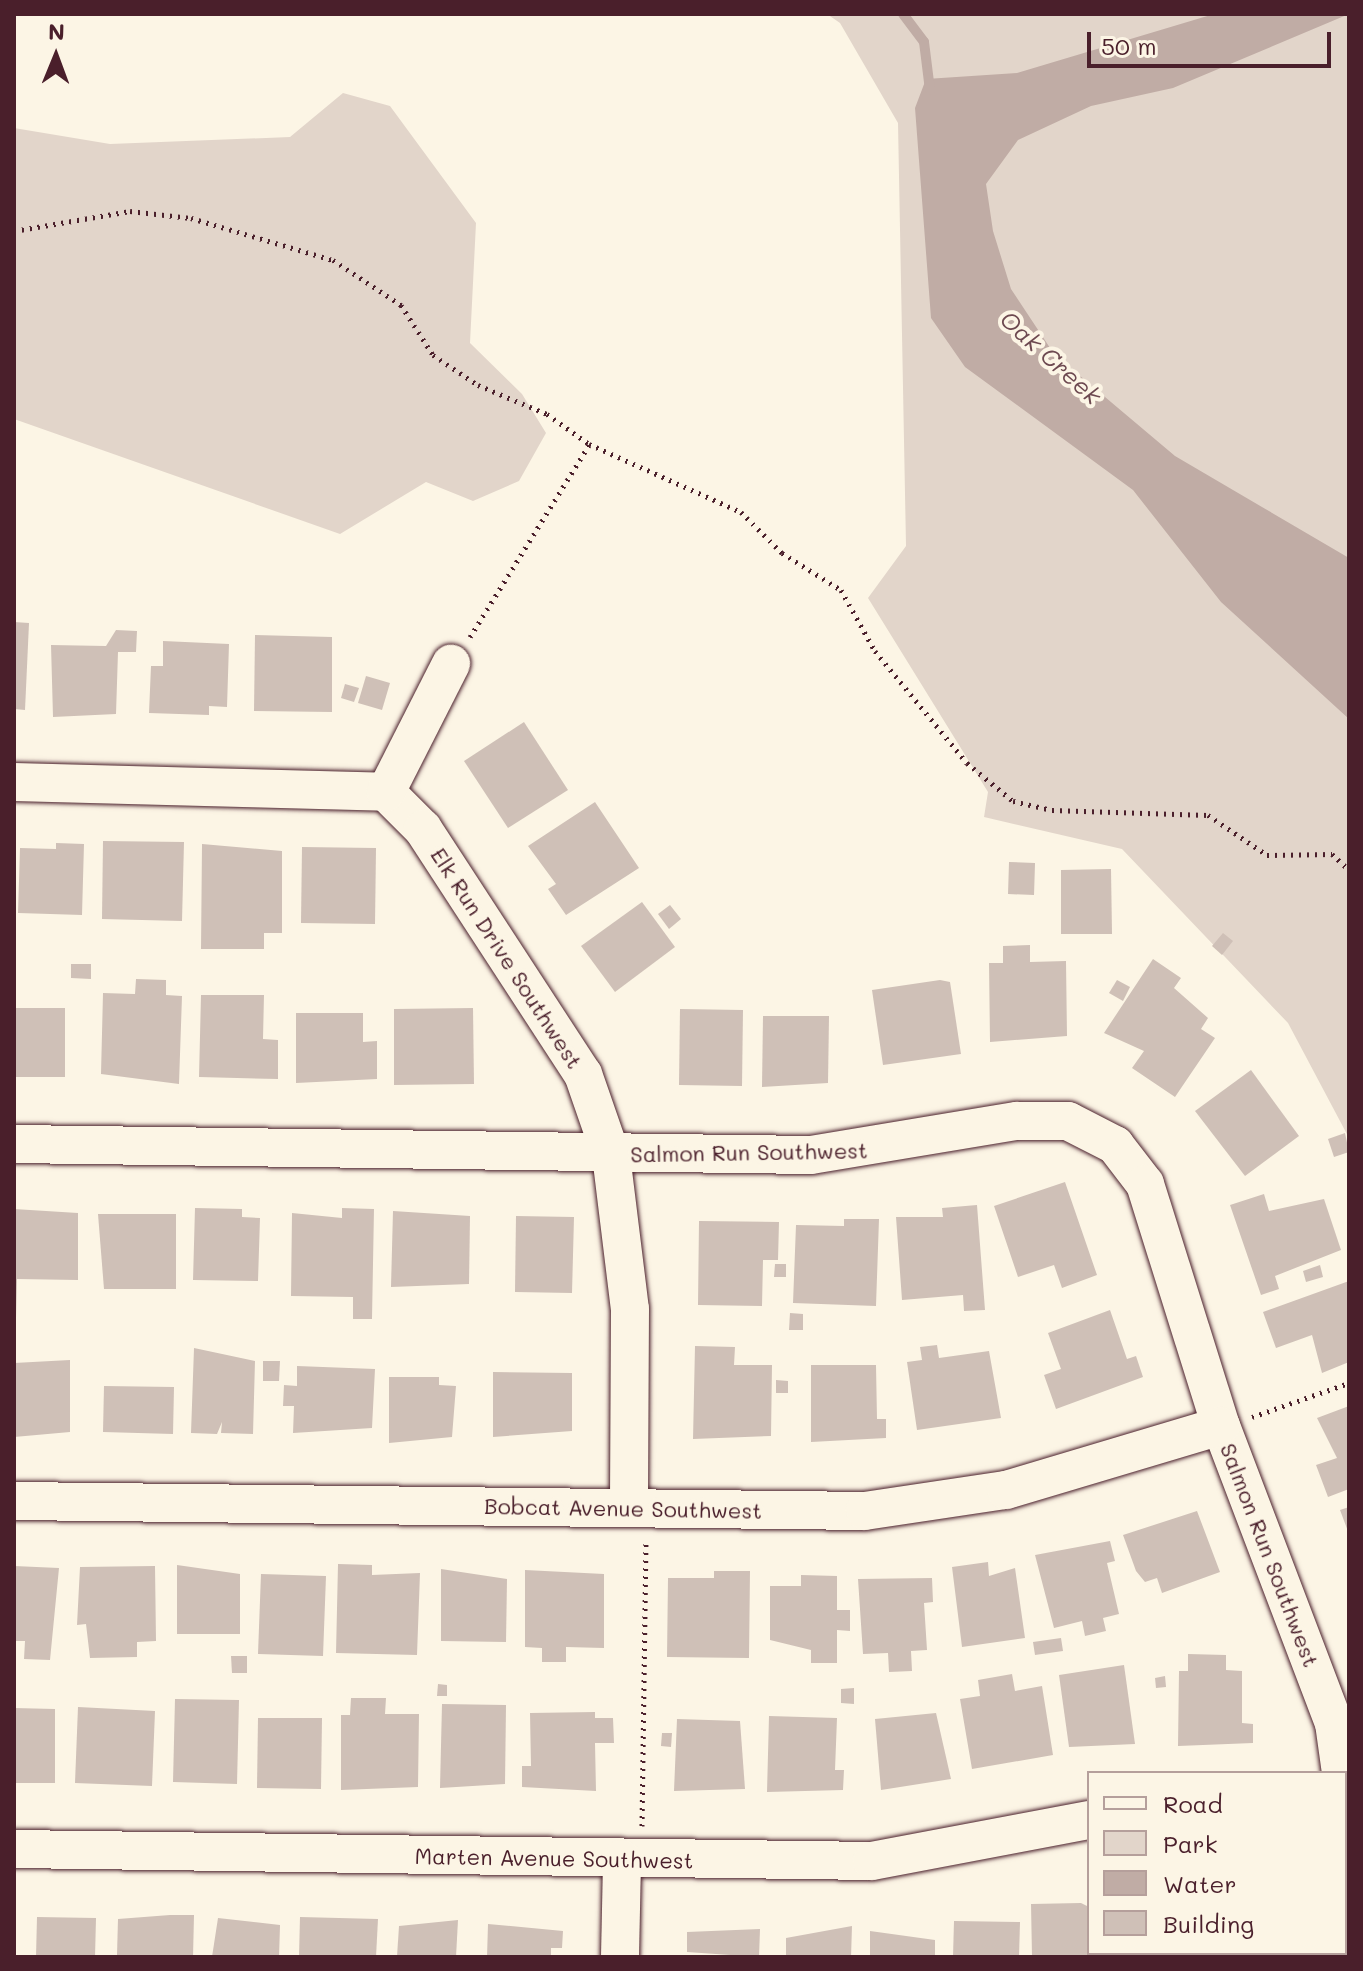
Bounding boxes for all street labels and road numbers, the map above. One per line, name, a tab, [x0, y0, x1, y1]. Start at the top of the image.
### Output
street label: Elk Run Drive Southwest	[426, 843, 588, 1073]
street label: Salmon Run Southwest	[630, 1137, 868, 1167]
street label: Salmon Run Southwest	[1215, 1439, 1325, 1671]
street label: Bobcat Avenue Southwest	[484, 1492, 762, 1524]
street label: Marten Avenue Southwest	[414, 1842, 694, 1874]

